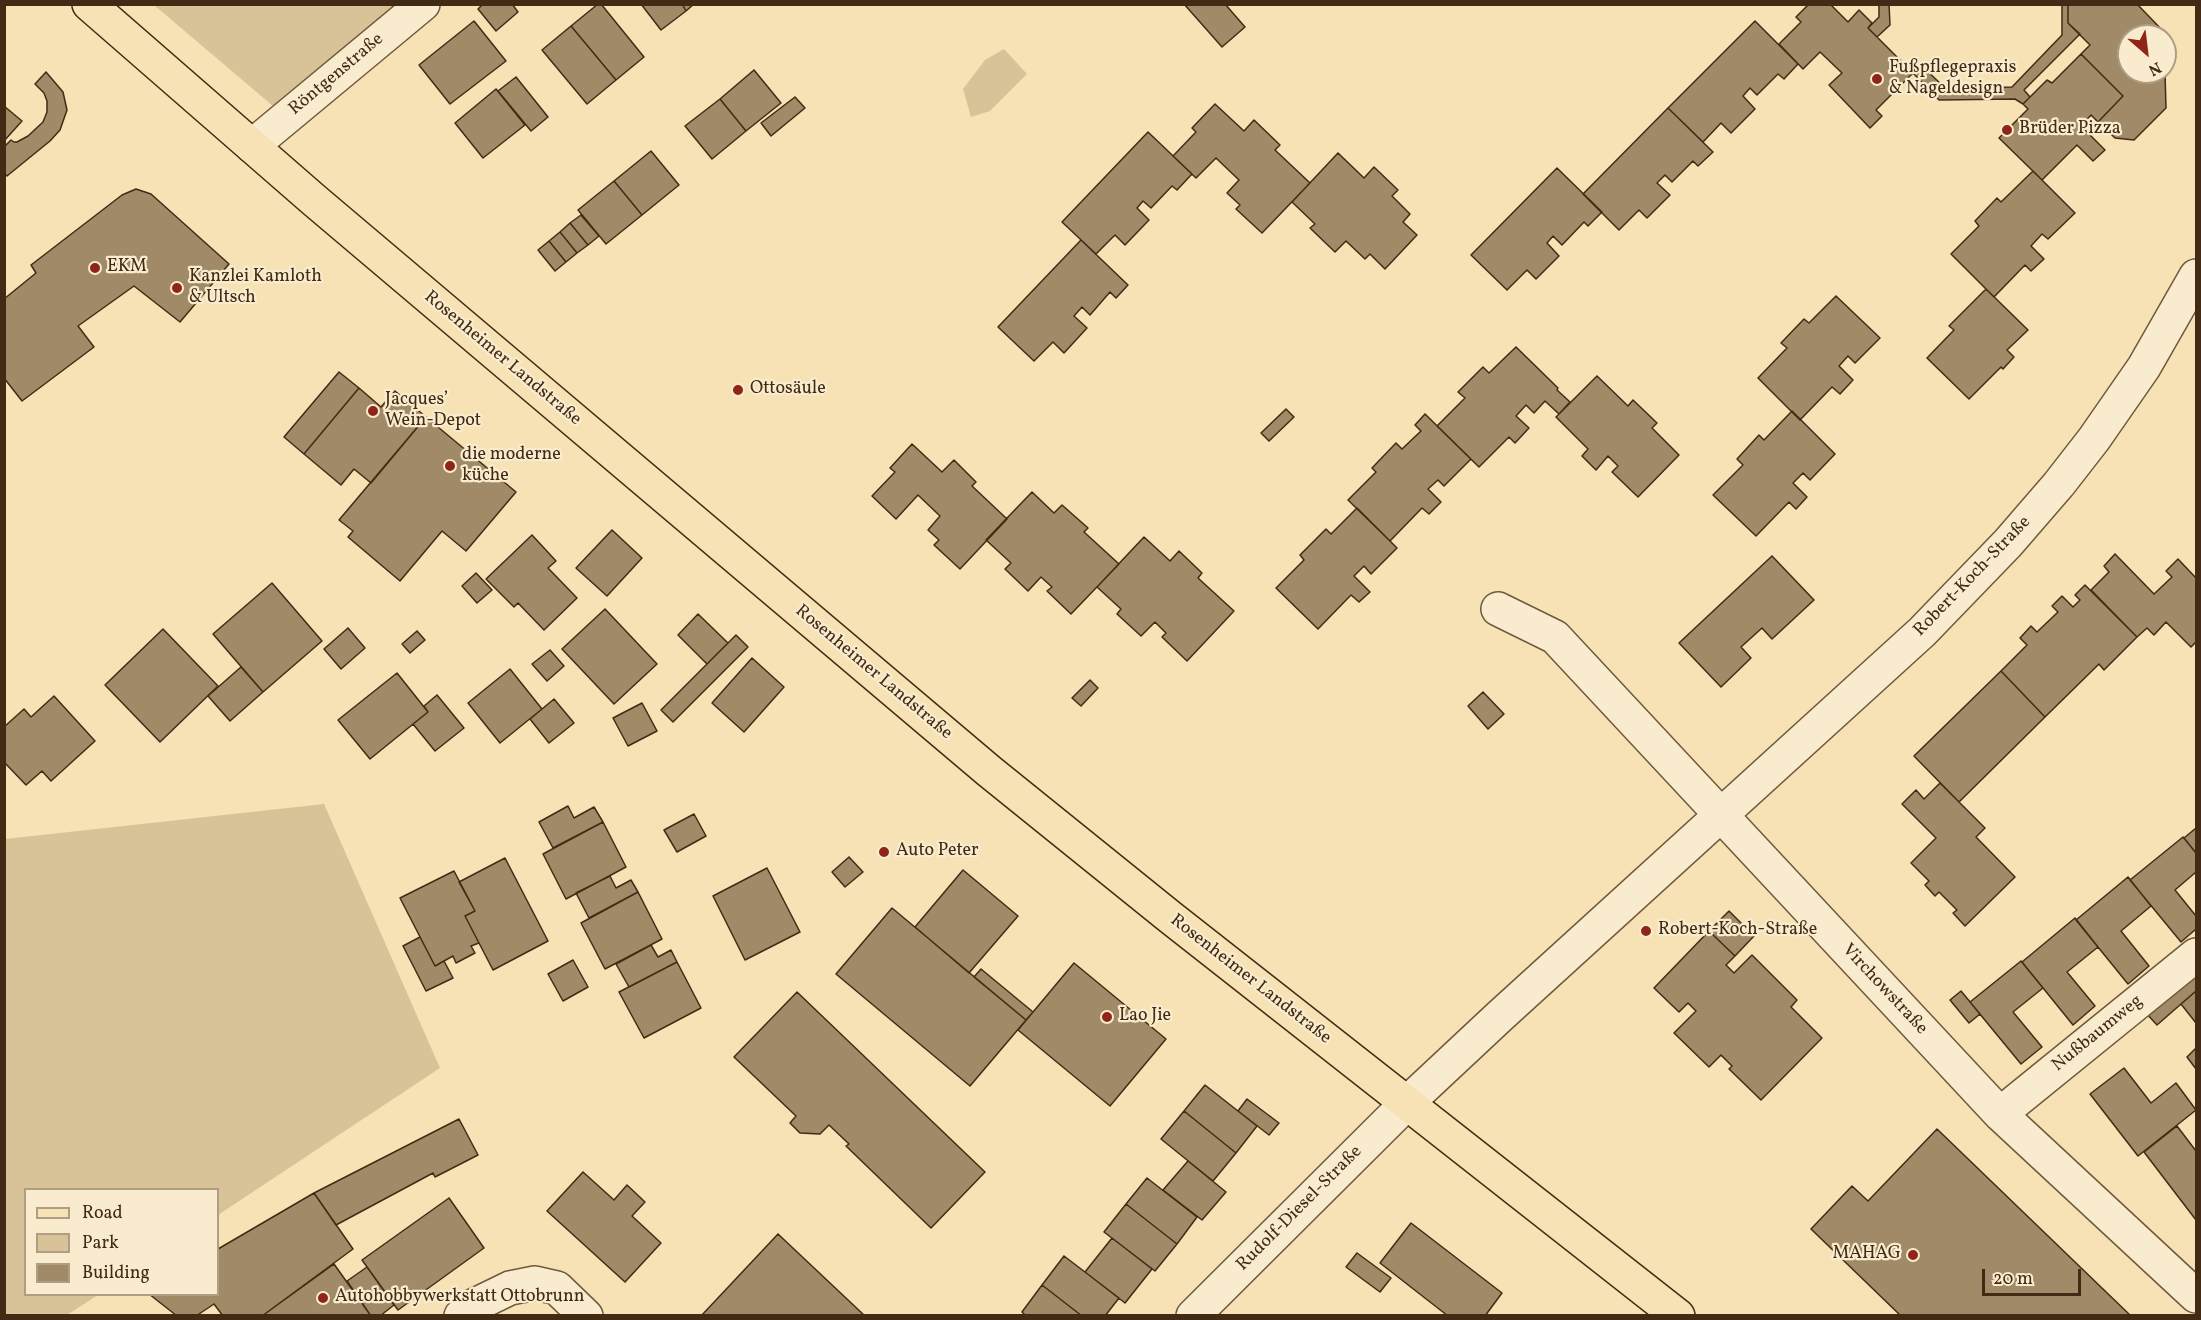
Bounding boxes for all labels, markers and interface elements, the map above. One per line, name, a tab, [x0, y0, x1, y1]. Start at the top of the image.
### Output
north arrow	[2117, 24, 2177, 84]
street label: Röntgenstraße	[285, 29, 389, 121]
text: N	[2144, 56, 2165, 81]
place label: Fußpflegepraxis & Nageldesign	[1889, 58, 2016, 100]
marker: Fußpflegepraxis & Nageldesign	[1870, 72, 1884, 86]
place label: Brüder Pizza	[2019, 119, 2121, 141]
marker: Brüder Pizza	[2000, 123, 2014, 137]
place label: EKM	[107, 257, 147, 279]
marker: EKM	[88, 261, 102, 275]
place label: Kanzlei Kamloth & Ultsch	[189, 267, 322, 310]
marker: Kanzlei Kamloth & Ultsch	[170, 281, 184, 295]
street label: Rosenheimer Landstraße	[419, 287, 585, 431]
place label: Ottosäule	[750, 379, 826, 401]
marker: Ottosäule	[731, 383, 745, 397]
place label: Jacques’ Wein-Depot	[385, 390, 481, 432]
marker: Jacques’ Wein-Depot	[366, 404, 380, 418]
place label: die moderne küche	[462, 445, 561, 488]
marker: die moderne küche	[443, 459, 457, 473]
street label: Robert-Koch-Straße	[1910, 512, 2036, 642]
street label: Rosenheimer Landstraße	[790, 601, 956, 745]
place label: Auto Peter	[896, 841, 979, 863]
marker: Auto Peter	[877, 845, 891, 859]
street label: Rosenheimer Landstraße	[1165, 910, 1335, 1050]
place label: Robert-Koch-Straße	[1658, 920, 1817, 942]
marker: Robert-Koch-Straße	[1639, 924, 1653, 938]
street label: Virchowstraße	[1837, 940, 1931, 1040]
street label: Nußbaumweg	[2048, 991, 2148, 1077]
place label: Lao Jie	[1119, 1006, 1171, 1028]
marker: Lao Jie	[1100, 1010, 1114, 1024]
street label: Rudolf-Diesel-Straße	[1233, 1142, 1367, 1276]
legend	[24, 1188, 219, 1296]
text: Road	[82, 1201, 123, 1226]
text: Park	[82, 1231, 119, 1256]
place label: MAHAG	[1833, 1244, 1901, 1266]
marker: MAHAG	[1906, 1248, 1920, 1262]
scale bar	[1985, 1257, 2084, 1295]
text: Building	[82, 1261, 150, 1286]
text: 20 m	[1993, 1267, 2033, 1292]
place label: Autohobbywerkstatt Ottobrunn	[335, 1287, 584, 1309]
marker: Autohobbywerkstatt Ottobrunn	[316, 1291, 330, 1305]

